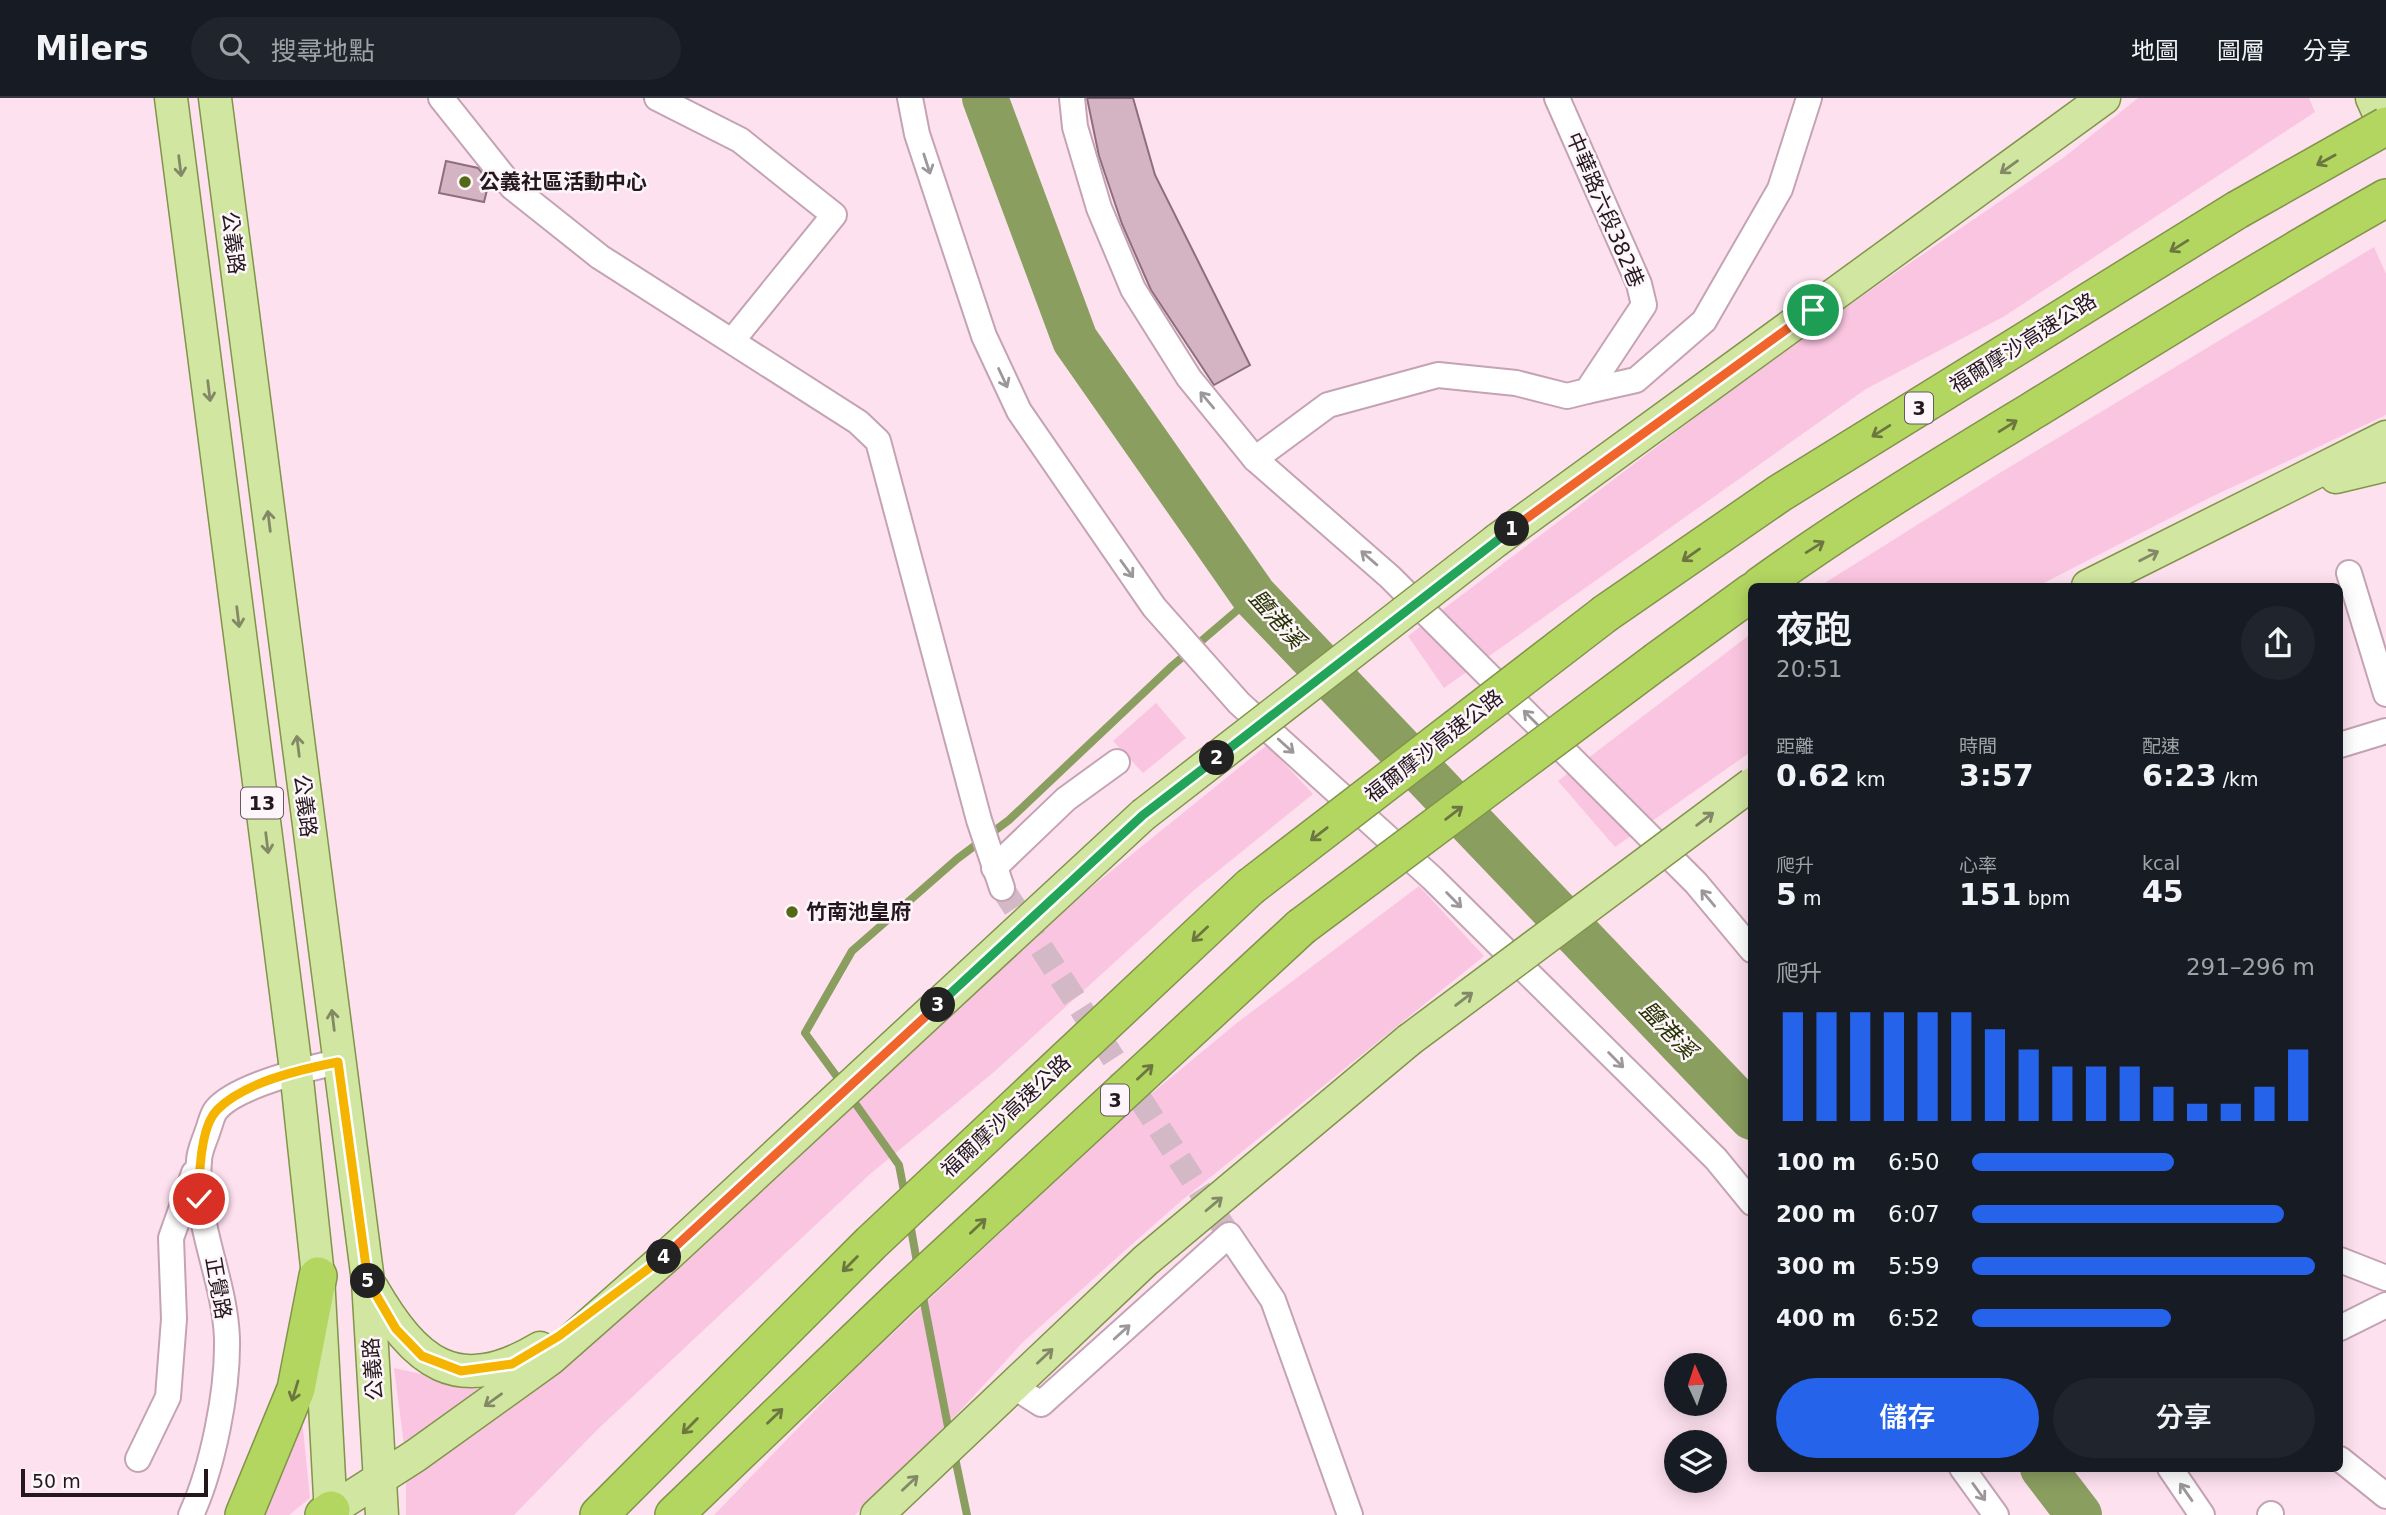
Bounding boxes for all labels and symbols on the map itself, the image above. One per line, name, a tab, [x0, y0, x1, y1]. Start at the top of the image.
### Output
street label: 中華路六段382巷	[1562, 129, 1648, 291]
one-way arrow	[921, 153, 934, 175]
one-way arrow	[2317, 153, 2337, 167]
one-way arrow	[173, 154, 186, 177]
one-way arrow	[2000, 160, 2019, 174]
place label: 公義社區活動中心	[479, 170, 647, 194]
marker: 公義社區活動中心	[457, 174, 473, 190]
street label: 公義路	[217, 210, 249, 276]
one-way arrow	[2169, 240, 2189, 254]
pin	[1783, 280, 1843, 340]
street label: 福爾摩沙高速公路	[1945, 288, 2101, 398]
one-way arrow	[997, 367, 1010, 388]
one-way arrow	[202, 379, 215, 402]
one-way arrow	[1199, 391, 1215, 409]
road number: 3	[1905, 392, 1933, 424]
one-way arrow	[1997, 418, 2017, 432]
one-way arrow	[1872, 424, 1892, 438]
one-way arrow	[262, 510, 275, 532]
pin: 1	[1494, 512, 1530, 546]
one-way arrow	[1805, 539, 1825, 553]
one-way arrow	[1682, 548, 1701, 562]
one-way arrow	[2138, 548, 2159, 562]
one-way arrow	[1360, 550, 1378, 566]
one-way arrow	[1120, 559, 1134, 578]
water label: 鹽港溪	[1244, 585, 1312, 656]
one-way arrow	[231, 605, 244, 628]
street label: 福爾摩沙高速公路	[1360, 685, 1508, 807]
one-way arrow	[1523, 710, 1540, 727]
one-way arrow	[291, 735, 304, 758]
one-way arrow	[1277, 738, 1295, 754]
pin: 2	[1200, 740, 1234, 776]
street label: 公義路	[289, 773, 321, 839]
road number: 13	[241, 788, 283, 818]
one-way arrow	[1444, 806, 1463, 820]
one-way arrow	[1695, 811, 1714, 826]
one-way arrow	[1310, 827, 1329, 842]
one-way arrow	[260, 831, 273, 853]
one-way arrow	[1700, 889, 1716, 907]
one-way arrow	[1445, 891, 1462, 908]
place label: 竹南池皇府	[806, 900, 911, 924]
marker: 竹南池皇府	[784, 904, 800, 920]
one-way arrow	[1192, 926, 1209, 943]
pin: 3	[920, 988, 956, 1023]
one-way arrow	[1454, 991, 1473, 1006]
water label: 鹽港溪	[1635, 996, 1703, 1066]
one-way arrow	[326, 1010, 339, 1032]
street label: 福爾摩沙高速公路	[936, 1050, 1076, 1182]
one-way arrow	[1607, 1051, 1624, 1068]
one-way arrow	[1136, 1063, 1153, 1080]
road number: 3	[1101, 1084, 1129, 1116]
pin	[169, 1169, 229, 1229]
one-way arrow	[1205, 1196, 1223, 1212]
one-way arrow	[969, 1218, 987, 1234]
pin: 4	[646, 1240, 682, 1274]
street label: 正覺路	[201, 1255, 235, 1321]
one-way arrow	[842, 1256, 859, 1273]
pin: 5	[350, 1264, 386, 1298]
one-way arrow	[1112, 1324, 1130, 1340]
street label: 公義路	[359, 1337, 387, 1401]
one-way arrow	[1036, 1347, 1053, 1364]
north arrow	[1664, 1353, 1727, 1416]
one-way arrow	[287, 1380, 300, 1402]
one-way arrow	[484, 1393, 503, 1407]
one-way arrow	[766, 1408, 783, 1425]
one-way arrow	[682, 1417, 699, 1434]
scale bar	[21, 1466, 208, 1498]
one-way arrow	[902, 1474, 919, 1491]
one-way arrow	[1972, 1482, 1986, 1501]
one-way arrow	[2179, 1483, 2193, 1502]

